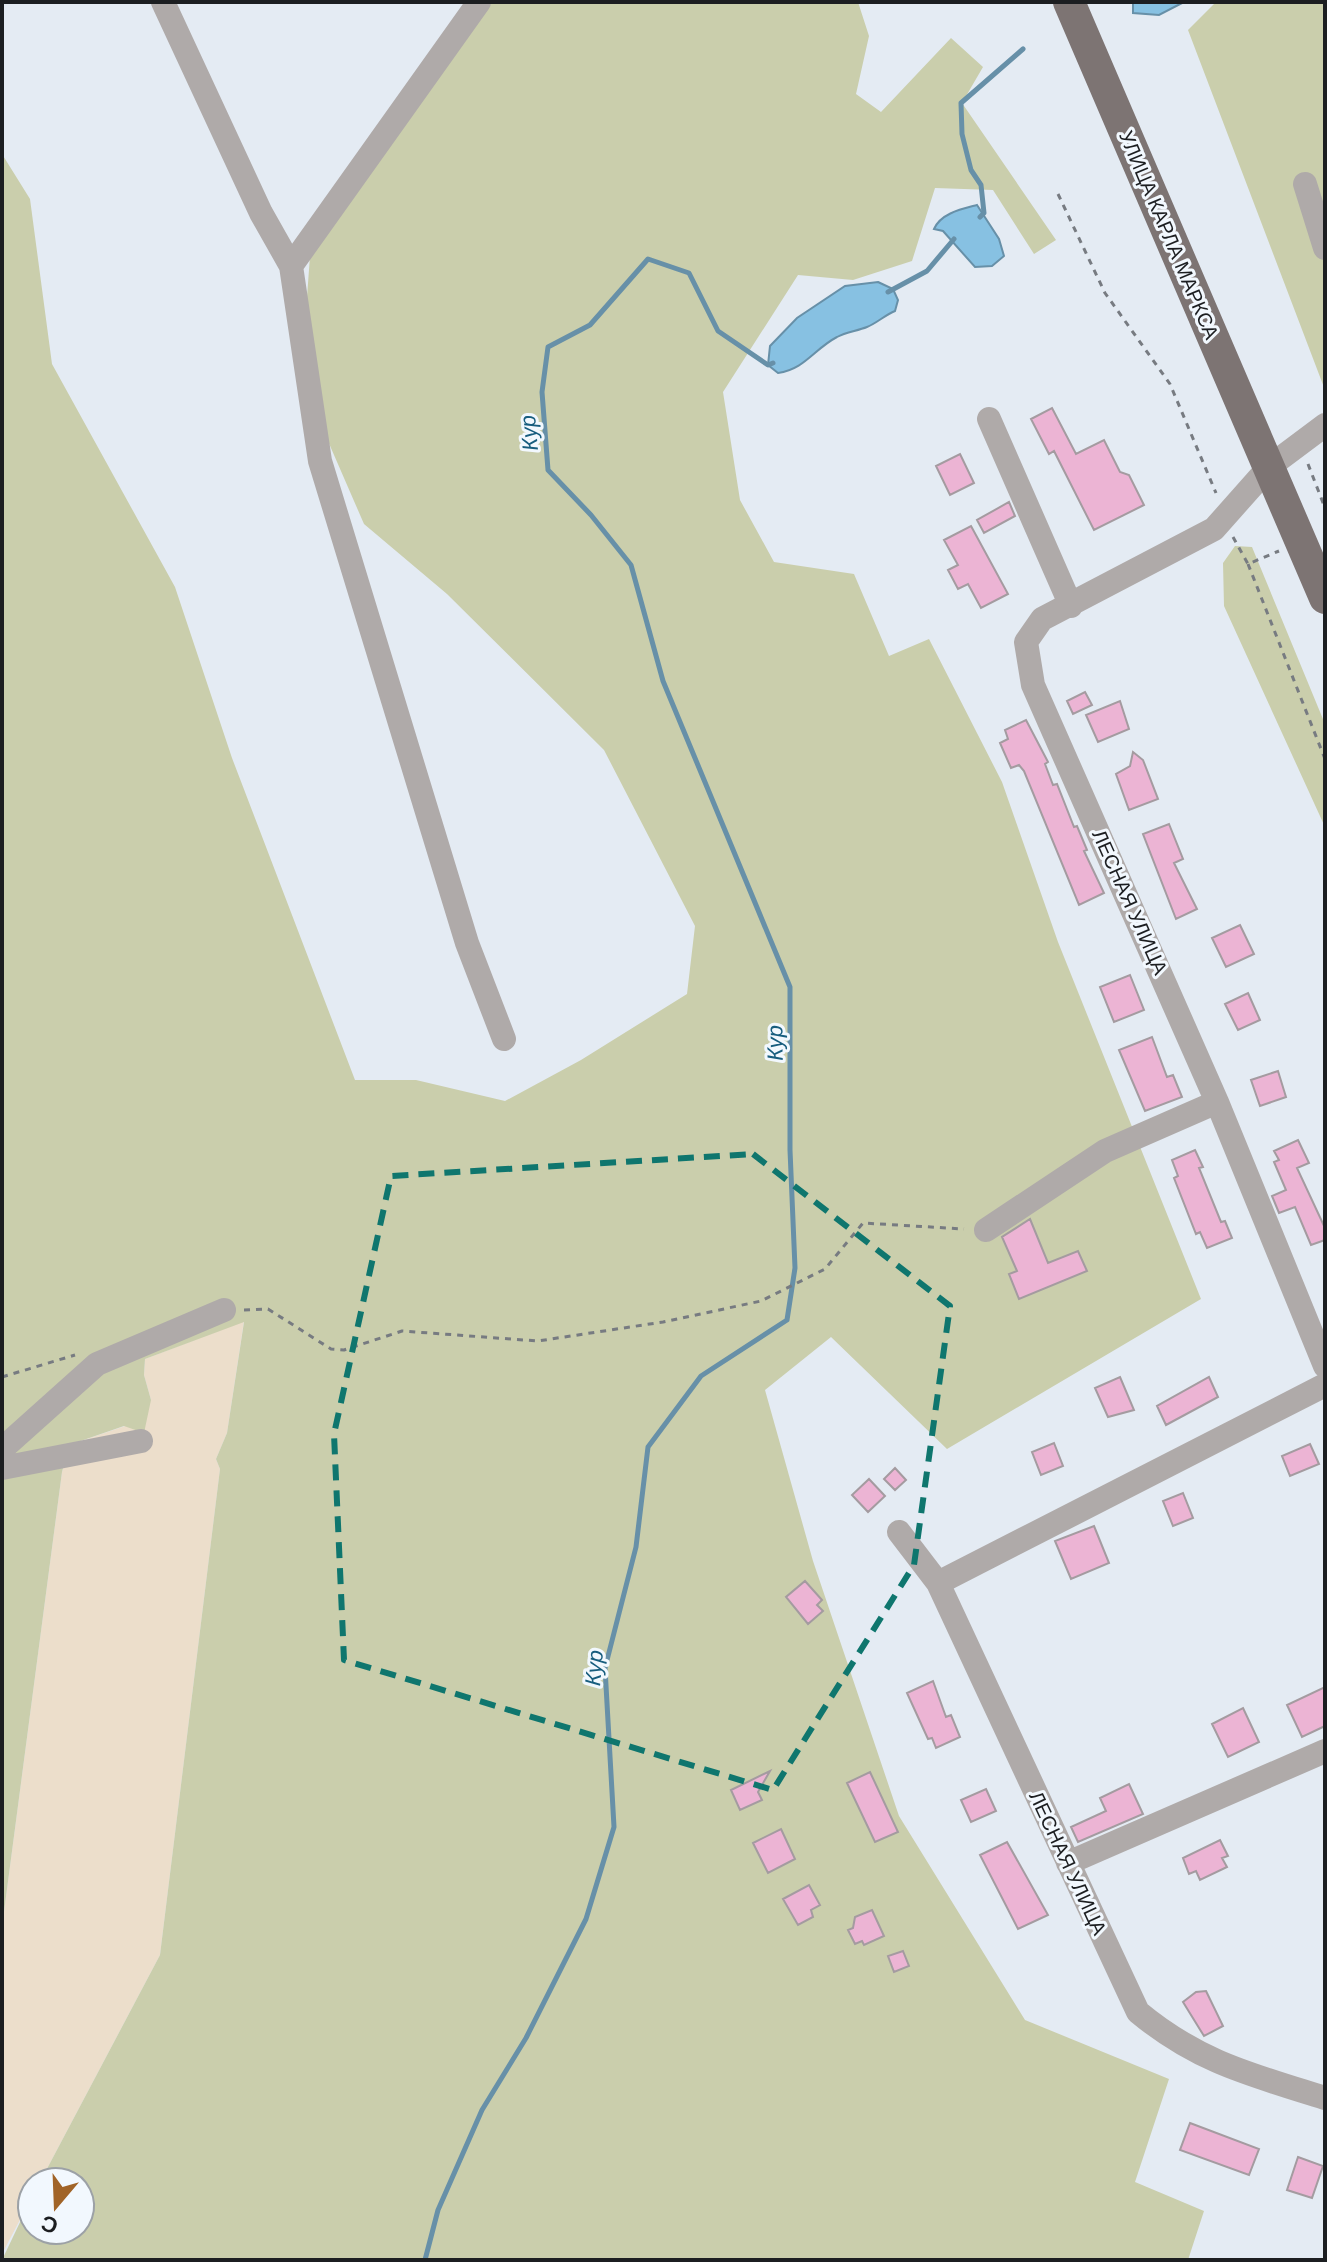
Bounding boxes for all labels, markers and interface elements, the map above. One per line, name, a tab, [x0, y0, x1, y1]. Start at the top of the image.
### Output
street label: УЛИЦА КАРЛА МАРКСА	[1113, 127, 1225, 344]
water label: Кур	[513, 414, 545, 452]
street label: ЛЕСНАЯ УЛИЦА	[1086, 825, 1174, 979]
water label: Кур	[760, 1025, 790, 1061]
water label: Кур	[578, 1649, 610, 1687]
street label: ЛЕСНАЯ УЛИЦА	[1023, 1787, 1113, 1940]
north arrow	[16, 2166, 96, 2246]
text: С	[37, 2208, 62, 2241]

